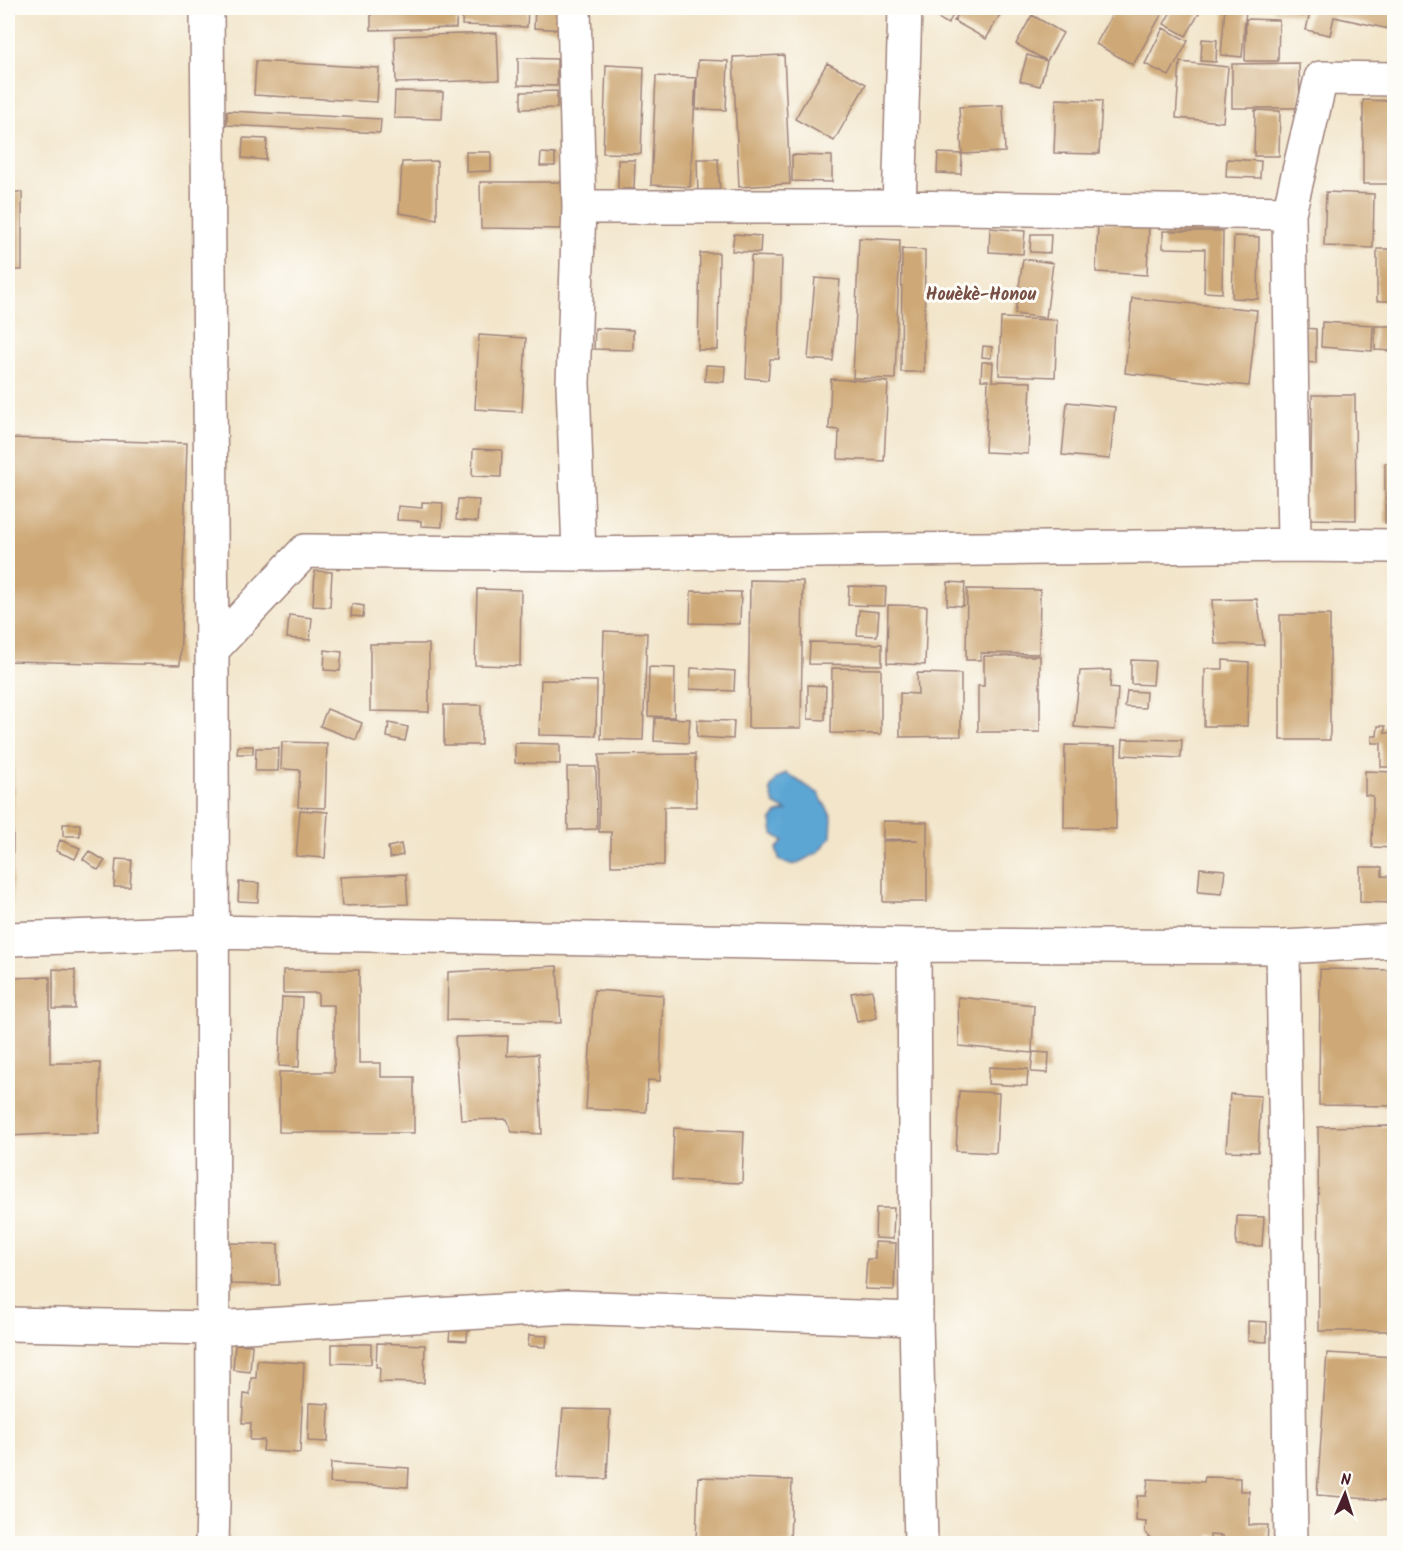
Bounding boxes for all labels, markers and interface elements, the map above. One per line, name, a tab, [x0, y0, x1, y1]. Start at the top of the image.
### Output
district label: Houèkè-Honou	[926, 281, 1036, 310]
north arrow	[1315, 1464, 1375, 1524]
text: N	[1340, 1468, 1351, 1493]

